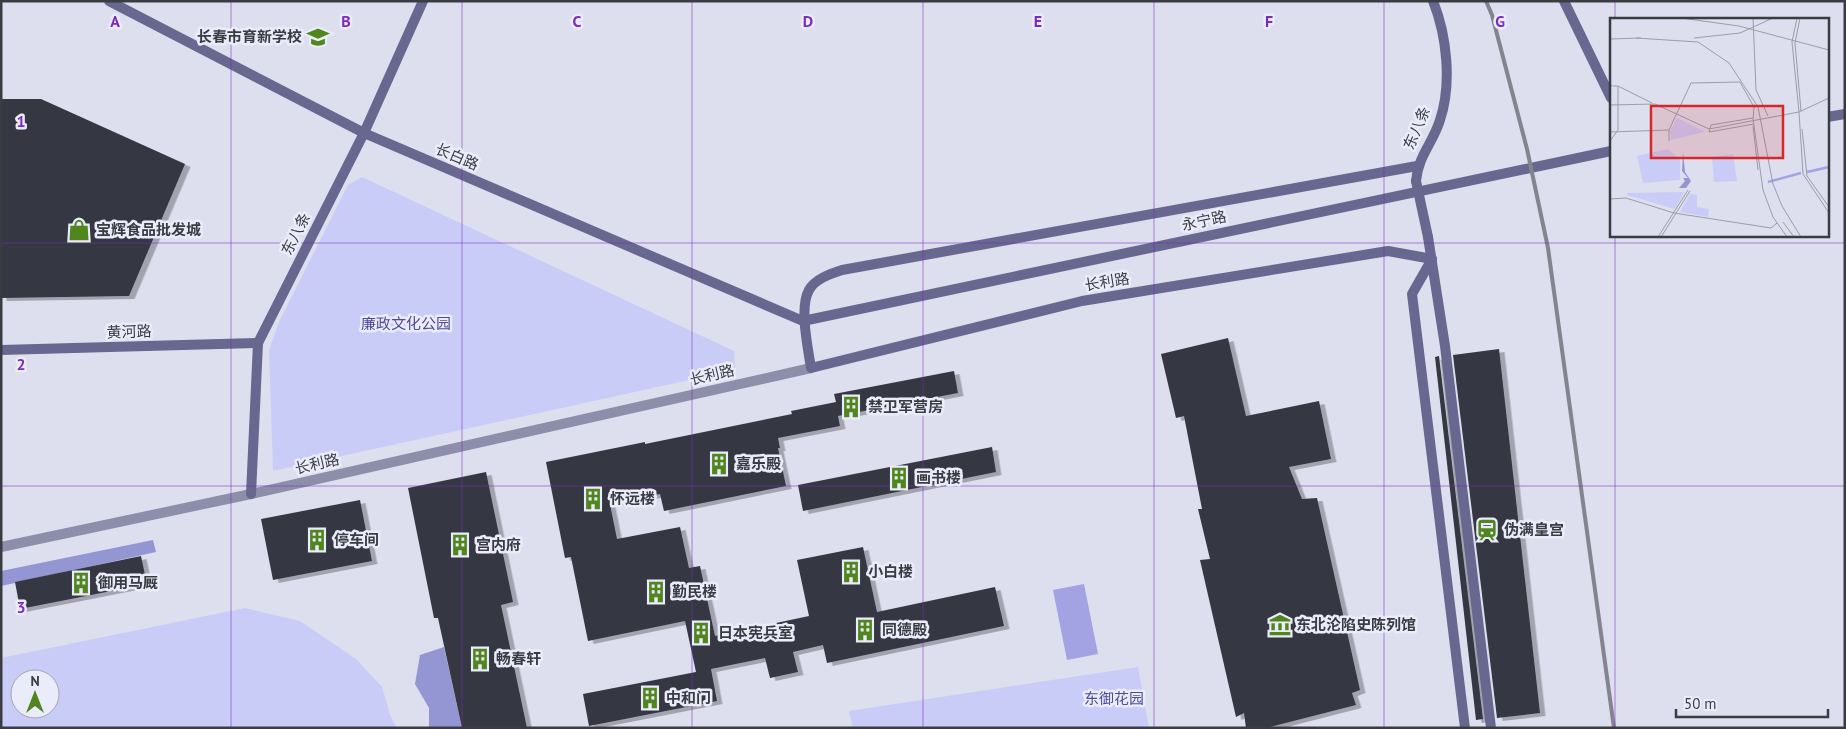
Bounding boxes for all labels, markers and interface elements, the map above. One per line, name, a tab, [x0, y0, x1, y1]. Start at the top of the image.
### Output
text: A	[110, 11, 120, 31]
text: B	[341, 11, 351, 31]
text: C	[573, 11, 582, 31]
text: D	[803, 11, 813, 31]
text: E	[1034, 11, 1042, 31]
text: F	[1265, 11, 1273, 31]
text: G	[1495, 11, 1505, 31]
inset map	[1610, 18, 1828, 236]
school or university icon: 长春市育新学校	[305, 24, 331, 50]
place label: 长春市育新学校	[197, 27, 302, 46]
street label: 东八条	[1399, 103, 1434, 152]
text: 1	[16, 111, 26, 131]
street label: 长白路	[433, 139, 482, 174]
street label: 永宁路	[1180, 207, 1228, 234]
street label: 东八条	[277, 209, 314, 258]
shop icon: 宝辉食品批发城	[66, 217, 92, 243]
place label: 宝辉食品批发城	[96, 220, 201, 239]
street label: 长利路	[1083, 269, 1131, 294]
park label: 廉政文化公园	[361, 314, 451, 333]
street label: 黄河路	[106, 321, 152, 342]
text: 2	[16, 354, 26, 374]
street label: 长利路	[688, 360, 736, 389]
building icon: 禁卫军营房	[838, 394, 864, 420]
place label: 禁卫军营房	[868, 397, 943, 416]
street label: 长利路	[293, 449, 341, 478]
building icon: 嘉乐殿	[706, 451, 732, 477]
place label: 嘉乐殿	[736, 454, 781, 473]
building icon: 画书楼	[886, 465, 912, 491]
place label: 画书楼	[916, 468, 961, 487]
building icon: 怀远楼	[580, 486, 606, 512]
place label: 怀远楼	[610, 489, 655, 508]
station icon: 伪满皇宫	[1474, 517, 1500, 543]
place label: 伪满皇宫	[1504, 520, 1564, 539]
building icon: 停车间	[304, 527, 330, 553]
place label: 停车间	[334, 530, 379, 549]
building icon: 宫内府	[447, 532, 473, 558]
place label: 宫内府	[476, 535, 521, 554]
building icon: 小白楼	[838, 559, 864, 585]
place label: 小白楼	[868, 562, 913, 581]
building icon: 御用马厩	[68, 570, 94, 596]
place label: 御用马厩	[98, 573, 158, 592]
building icon: 勤民楼	[643, 579, 669, 605]
place label: 勤民楼	[672, 582, 717, 601]
text: 3	[16, 597, 26, 617]
museum icon: 东北沦陷史陈列馆	[1267, 612, 1293, 638]
place label: 东北沦陷史陈列馆	[1296, 615, 1416, 634]
building icon: 同德殿	[852, 617, 878, 643]
building icon: 日本宪兵室	[688, 620, 714, 646]
place label: 同德殿	[882, 620, 927, 639]
place label: 日本宪兵室	[718, 623, 793, 642]
building icon: 畅春轩	[467, 646, 493, 672]
place label: 畅春轩	[496, 649, 541, 668]
north arrow	[10, 669, 60, 719]
text: N	[30, 672, 40, 690]
building icon: 中和门	[637, 685, 663, 711]
scale bar	[1676, 686, 1828, 718]
place label: 中和门	[666, 688, 711, 707]
park label: 东御花园	[1084, 689, 1144, 708]
text: 50 m	[1684, 694, 1717, 713]

